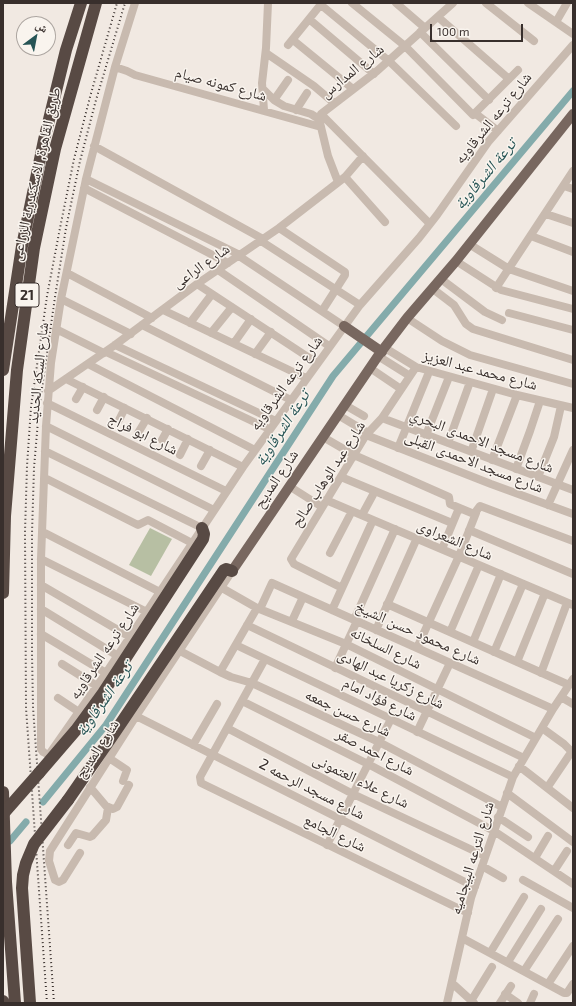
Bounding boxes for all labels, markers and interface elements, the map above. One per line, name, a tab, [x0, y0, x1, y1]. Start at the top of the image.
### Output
north arrow	[16, 16, 56, 56]
scale bar	[432, 16, 525, 42]
text: ش	[34, 18, 50, 35]
text: 100 m	[437, 24, 469, 38]
street label: شارع المدارس	[317, 40, 387, 102]
street label: شارع كمونه صيام	[173, 63, 269, 105]
street label: شارع ترعه الشرقاويه	[451, 69, 535, 167]
street label: طريق القاهرة, الاسكندرية الزراعى	[7, 85, 65, 263]
water label: ترعة الشرقاوية	[450, 135, 520, 213]
street label: شارع الراعى	[169, 240, 233, 292]
road number: 21	[15, 283, 39, 307]
street label: شارع السكه الحديد	[24, 322, 52, 424]
street label: شارع ترعه الشرقاويه	[246, 332, 326, 434]
street label: شارع محمد عبد العزيز	[421, 346, 539, 394]
water label: ترعة الشرقاوية	[251, 387, 313, 469]
street label: شارع مسجد الاحمدى البحري	[408, 405, 556, 477]
street label: شارع ابو فراج	[105, 409, 181, 459]
street label: شارع عبد الوهاب صالح	[287, 417, 369, 531]
street label: شارع مسجد الاحمدى القبلى	[402, 427, 546, 497]
street label: شارع المديح	[250, 446, 302, 512]
street label: شارع الشعراوى	[414, 516, 496, 564]
street label: شارع محمود حسن الشيخ	[353, 597, 483, 669]
street label: شارع ترعه الشرقاويه	[65, 599, 143, 703]
street label: شارع السلخانه	[347, 623, 425, 673]
street label: شارع زكريا عبد الهادى	[335, 645, 447, 713]
water label: ترعة الشرقاوية	[71, 658, 137, 740]
street label: شارع فؤاد امام	[340, 673, 420, 725]
street label: شارع حسن جمعه	[302, 685, 394, 741]
street label: شارع المديح	[71, 716, 123, 782]
street label: شارع احمد صقر	[333, 725, 417, 779]
street label: شارع علاء العتمونى	[310, 750, 412, 812]
street label: شارع مسجد الرحمه 2	[256, 755, 368, 823]
street label: شارع الترعه البيجاميه	[446, 799, 498, 917]
street label: شارع الجامع	[301, 810, 369, 856]

